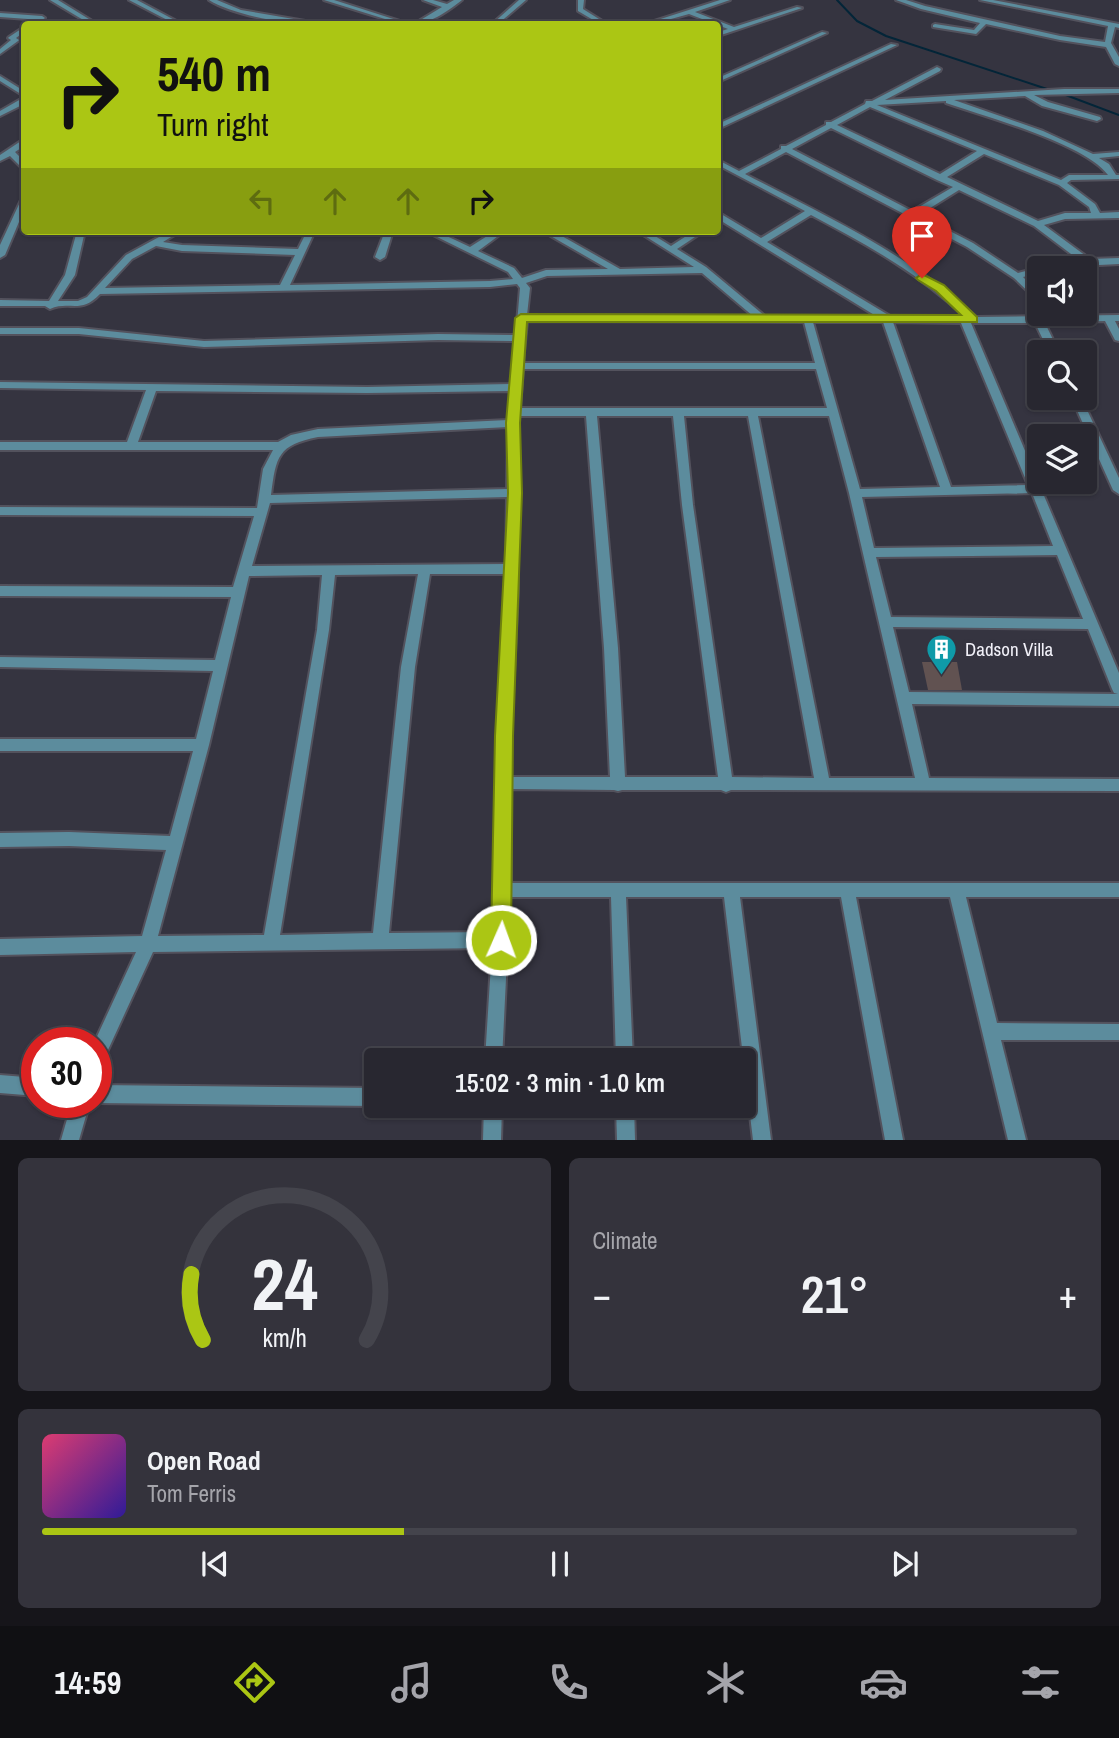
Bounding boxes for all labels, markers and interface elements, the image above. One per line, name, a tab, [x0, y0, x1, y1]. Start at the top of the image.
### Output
text: 540 m	[157, 40, 271, 106]
icon: right	[42, 49, 133, 140]
text: Turn right	[157, 103, 269, 146]
icon: left	[243, 182, 281, 220]
icon: ahead	[316, 182, 354, 220]
icon: ahead	[389, 182, 427, 220]
icon: right	[462, 182, 500, 220]
pin	[892, 206, 952, 278]
icon: arrive	[903, 217, 941, 255]
map controls	[1027, 256, 1097, 494]
button: sound	[1027, 256, 1097, 326]
button: search	[1027, 340, 1097, 410]
button: layers	[1027, 424, 1097, 494]
building icon: Dadson Villa	[925, 632, 959, 676]
place label: Dadson Villa	[965, 636, 1053, 662]
position arrow	[464, 903, 538, 977]
speed limit sign: 30	[21, 1027, 112, 1118]
text: 15:02 · 3 min · 1.0 km	[455, 1065, 665, 1100]
text: Climate	[593, 1225, 657, 1256]
text: 24	[251, 1236, 317, 1334]
text: 21°	[801, 1259, 869, 1329]
text: −	[593, 1269, 611, 1320]
text: +	[1059, 1269, 1077, 1320]
text: km/h	[262, 1321, 306, 1355]
text: Open Road	[147, 1443, 261, 1478]
text: Tom Ferris	[147, 1478, 236, 1509]
icon: previous	[196, 1545, 234, 1583]
icon: pause	[541, 1545, 579, 1583]
icon: next	[886, 1545, 924, 1583]
icon: directions	[230, 1658, 279, 1707]
icon: music	[387, 1658, 436, 1707]
icon: phone	[544, 1658, 593, 1707]
icon: climate	[701, 1658, 750, 1707]
icon: car	[859, 1658, 908, 1707]
icon: filters	[1016, 1658, 1065, 1707]
text: 14:59	[54, 1661, 121, 1704]

